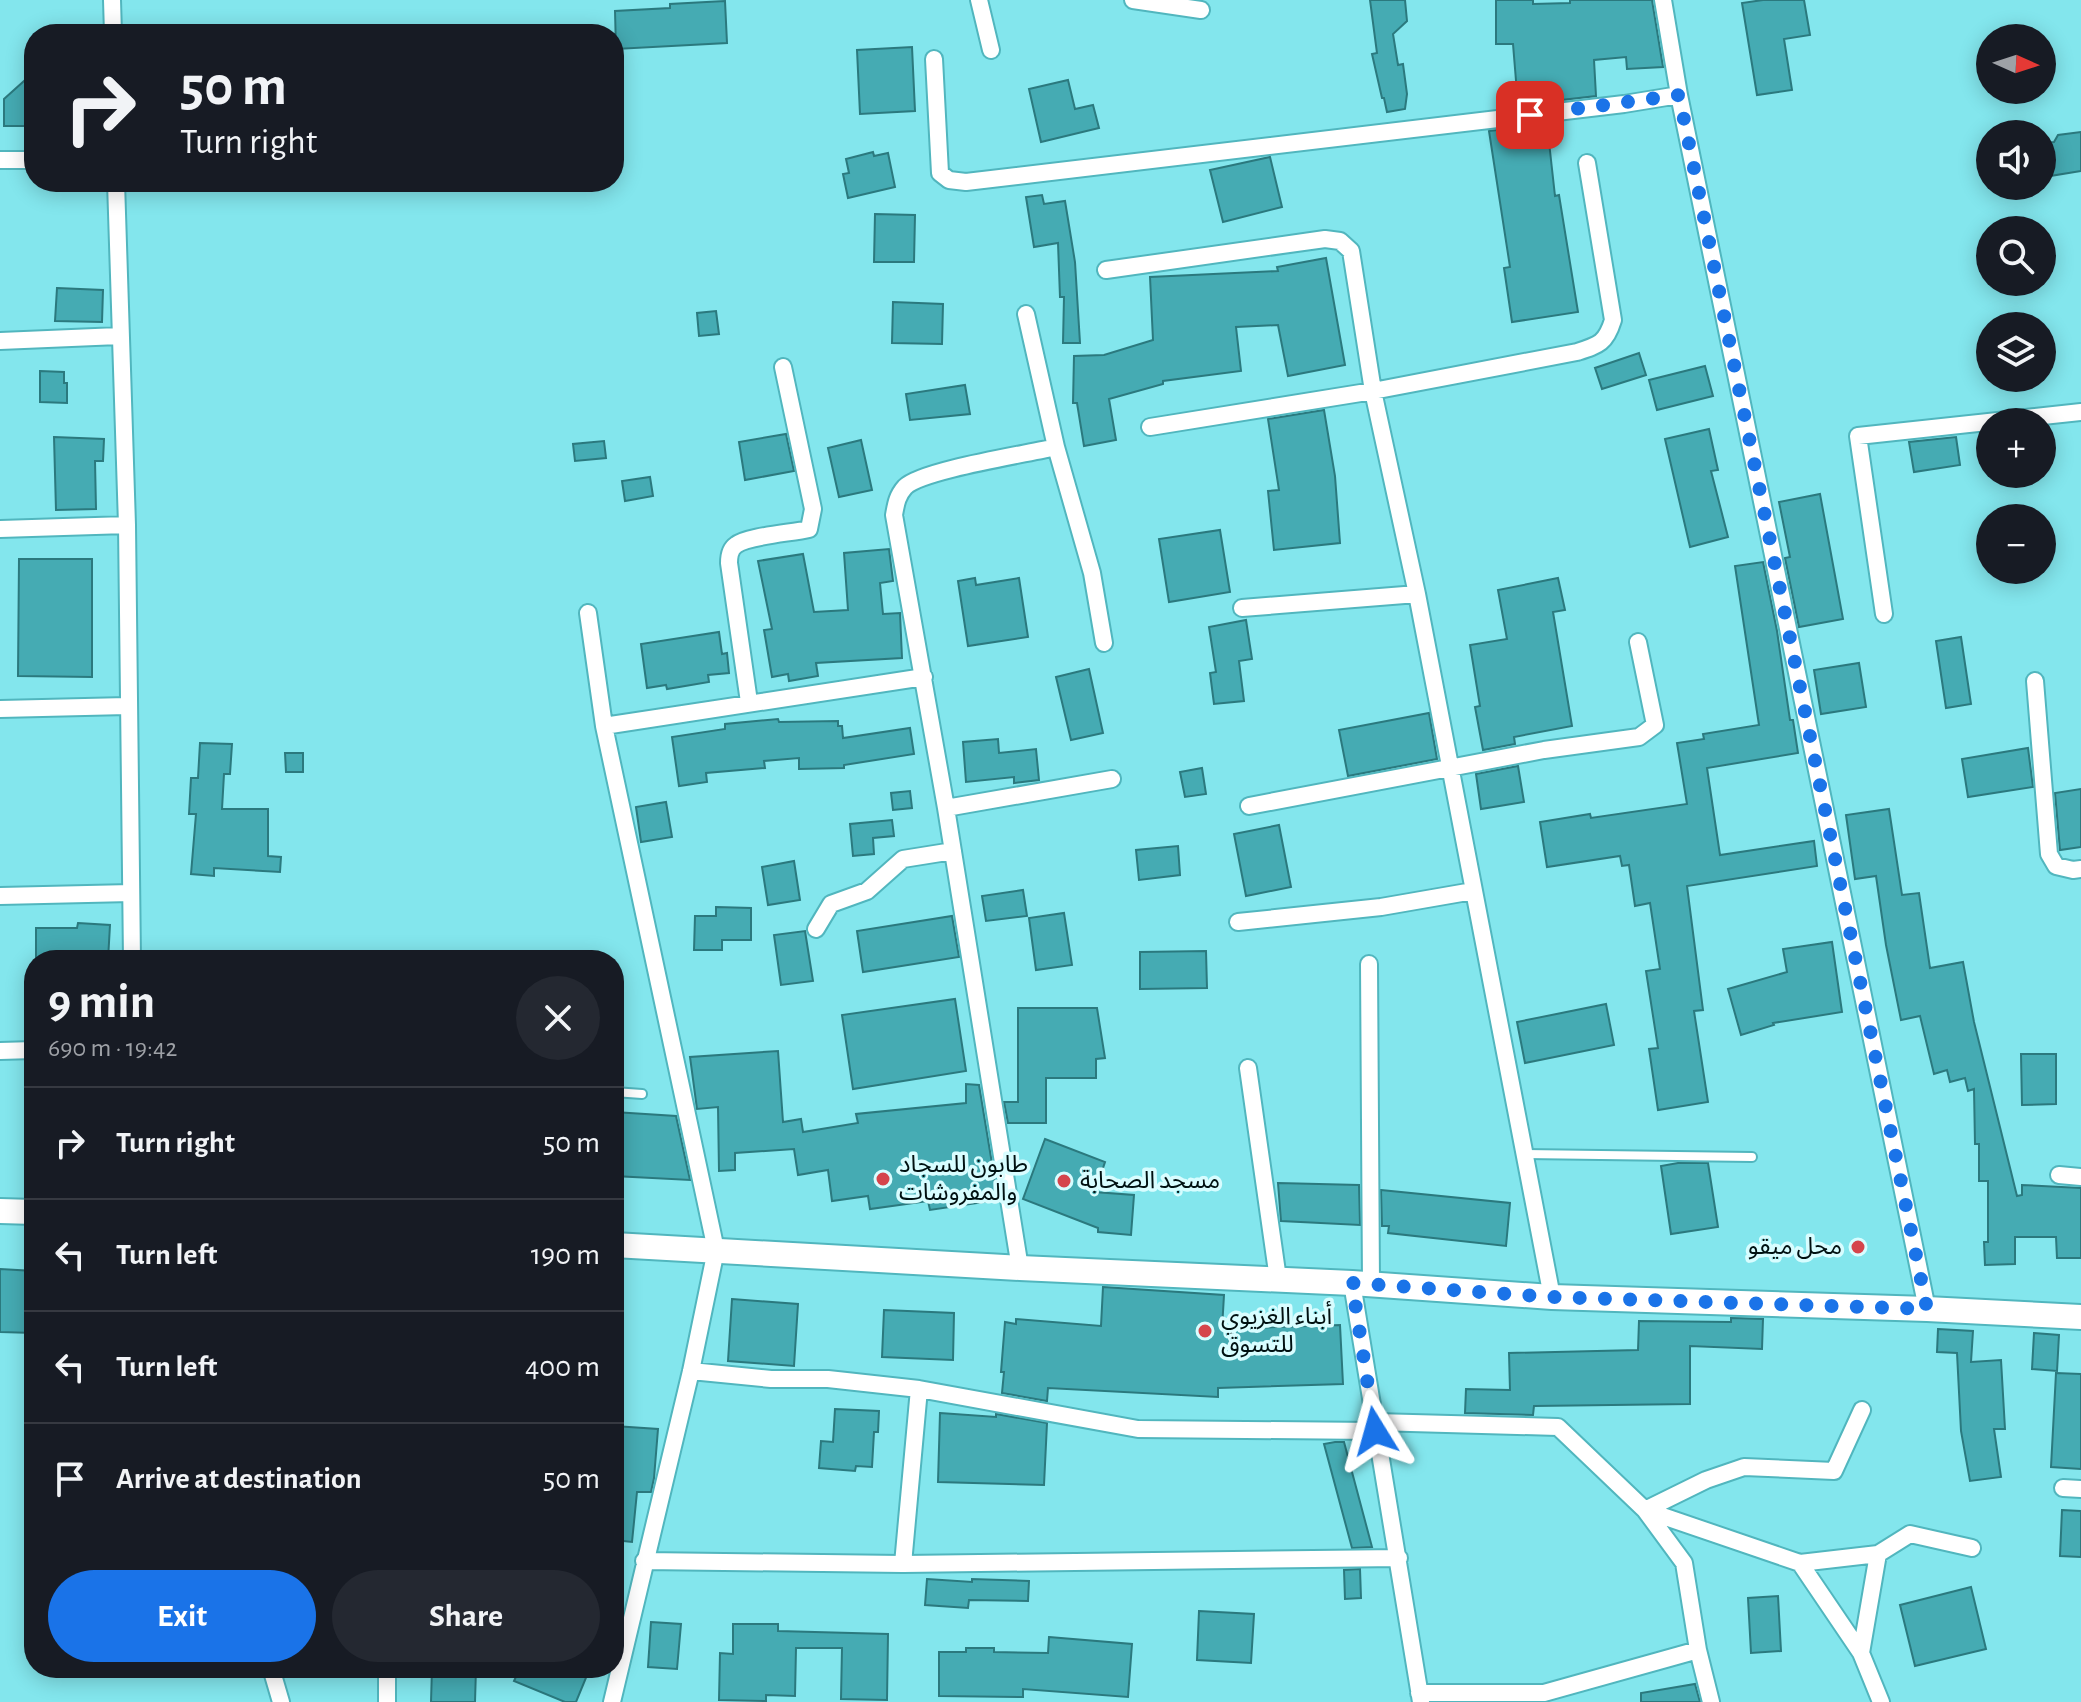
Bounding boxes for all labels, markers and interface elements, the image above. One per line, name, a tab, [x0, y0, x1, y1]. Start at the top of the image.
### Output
north arrow	[1976, 24, 2056, 104]
map controls	[1976, 24, 2056, 584]
icon: right	[48, 56, 152, 160]
text: 50 m	[180, 59, 287, 115]
pin	[1496, 81, 1564, 149]
icon: arrive	[1508, 93, 1552, 137]
button: sound	[1976, 120, 2056, 200]
text: Turn right	[180, 124, 317, 160]
button: search	[1976, 216, 2056, 296]
button: layers	[1976, 312, 2056, 392]
button: +	[1976, 408, 2056, 488]
button: −	[1976, 504, 2056, 584]
button: close	[516, 976, 600, 1060]
text: 9 min	[48, 979, 155, 1027]
text: 690 m · 19:42	[48, 1035, 177, 1061]
icon: right	[48, 1121, 92, 1165]
text: Turn right	[116, 1128, 235, 1158]
text: 50 m	[543, 1128, 600, 1158]
place label: طابون للسجاد والمفروشات	[899, 1153, 1028, 1206]
place label: مسجد الصحابة	[1080, 1169, 1220, 1193]
marker: طابون للسجاد والمفروشات	[874, 1170, 892, 1188]
marker: مسجد الصحابة	[1055, 1172, 1073, 1190]
icon: left	[48, 1233, 92, 1277]
place label: محل ميقو	[1748, 1235, 1842, 1260]
marker: محل ميقو	[1849, 1238, 1867, 1256]
text: Turn left	[116, 1240, 217, 1270]
text: 190 m	[531, 1240, 600, 1270]
place label: أبناء الغزيوي للتسوق	[1221, 1300, 1332, 1358]
marker: أبناء الغزيوي للتسوق	[1196, 1322, 1214, 1340]
icon: left	[48, 1345, 92, 1389]
text: Turn left	[116, 1352, 217, 1382]
text: 400 m	[525, 1352, 600, 1382]
position arrow	[1333, 1389, 1417, 1473]
icon: arrive	[48, 1457, 92, 1501]
text: Arrive at destination	[116, 1464, 362, 1494]
text: 50 m	[543, 1464, 600, 1494]
button: Exit	[48, 1570, 316, 1662]
button: Share	[332, 1570, 600, 1662]

